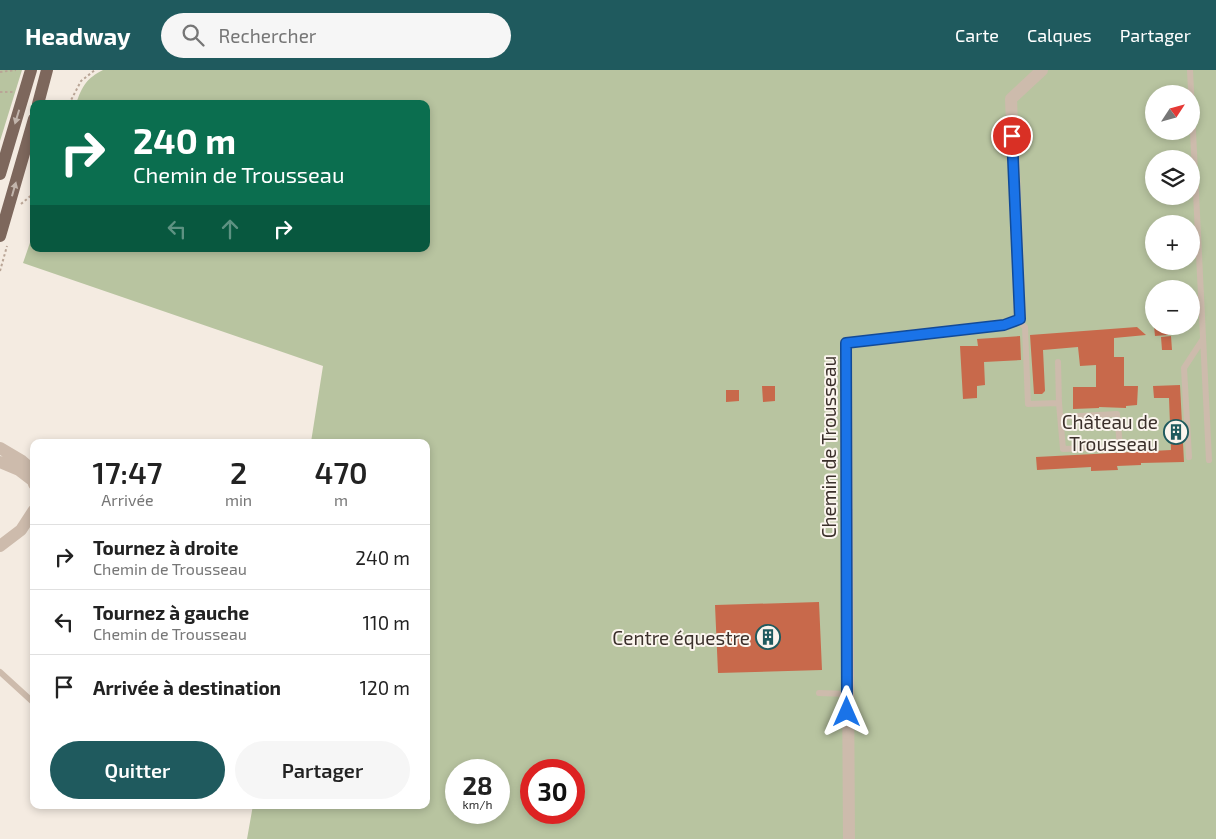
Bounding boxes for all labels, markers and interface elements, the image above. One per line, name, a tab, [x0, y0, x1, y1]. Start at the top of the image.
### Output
search box	[161, 13, 511, 58]
text: Headway	[25, 21, 131, 50]
icon: search	[179, 21, 207, 49]
text: Rechercher	[219, 24, 317, 47]
text: Carte	[955, 24, 999, 46]
text: Calques	[1027, 24, 1092, 46]
text: Partager	[1120, 24, 1191, 46]
north arrow	[1145, 85, 1200, 140]
map controls	[1145, 85, 1200, 335]
one-way arrow	[13, 109, 21, 124]
pin	[991, 115, 1033, 157]
text: 240 m	[133, 119, 236, 161]
icon: right	[50, 120, 115, 185]
icon: arrive	[998, 122, 1026, 150]
button: layers	[1145, 150, 1200, 205]
text: Chemin de Trousseau	[133, 161, 344, 187]
one-way arrow	[10, 182, 18, 197]
icon: left	[163, 215, 191, 243]
icon: ahead	[216, 215, 244, 243]
icon: right	[269, 215, 297, 243]
button: +	[1145, 215, 1200, 270]
button: −	[1145, 280, 1200, 335]
street label: Chemin de Trousseau	[817, 356, 840, 538]
place label: Château de Trousseau	[1062, 410, 1158, 455]
building icon: Château de Trousseau	[1163, 419, 1189, 445]
text: 17:47	[92, 454, 162, 490]
text: 2	[230, 454, 247, 490]
text: 470	[315, 454, 368, 490]
text: Arrivée	[101, 490, 154, 509]
text: min	[225, 490, 252, 509]
text: m	[334, 490, 348, 509]
text: Tournez à droite	[93, 536, 239, 559]
icon: right	[50, 543, 78, 571]
text: 240 m	[355, 546, 410, 569]
text: Chemin de Trousseau	[93, 559, 247, 578]
text: Tournez à gauche	[93, 601, 249, 624]
icon: left	[50, 608, 78, 636]
text: 110 m	[363, 611, 410, 634]
text: Chemin de Trousseau	[93, 624, 247, 643]
building icon: Centre équestre	[755, 624, 781, 650]
place label: Centre équestre	[612, 626, 750, 649]
icon: arrive	[50, 673, 78, 701]
text: Arrivée à destination	[93, 676, 281, 699]
text: 120 m	[359, 676, 410, 699]
position arrow	[820, 685, 872, 737]
button: Quitter	[50, 741, 225, 799]
button: Partager	[235, 741, 410, 799]
speed limit sign: 30	[520, 759, 585, 824]
text: 28	[462, 770, 493, 800]
text: km/h	[463, 797, 492, 811]

